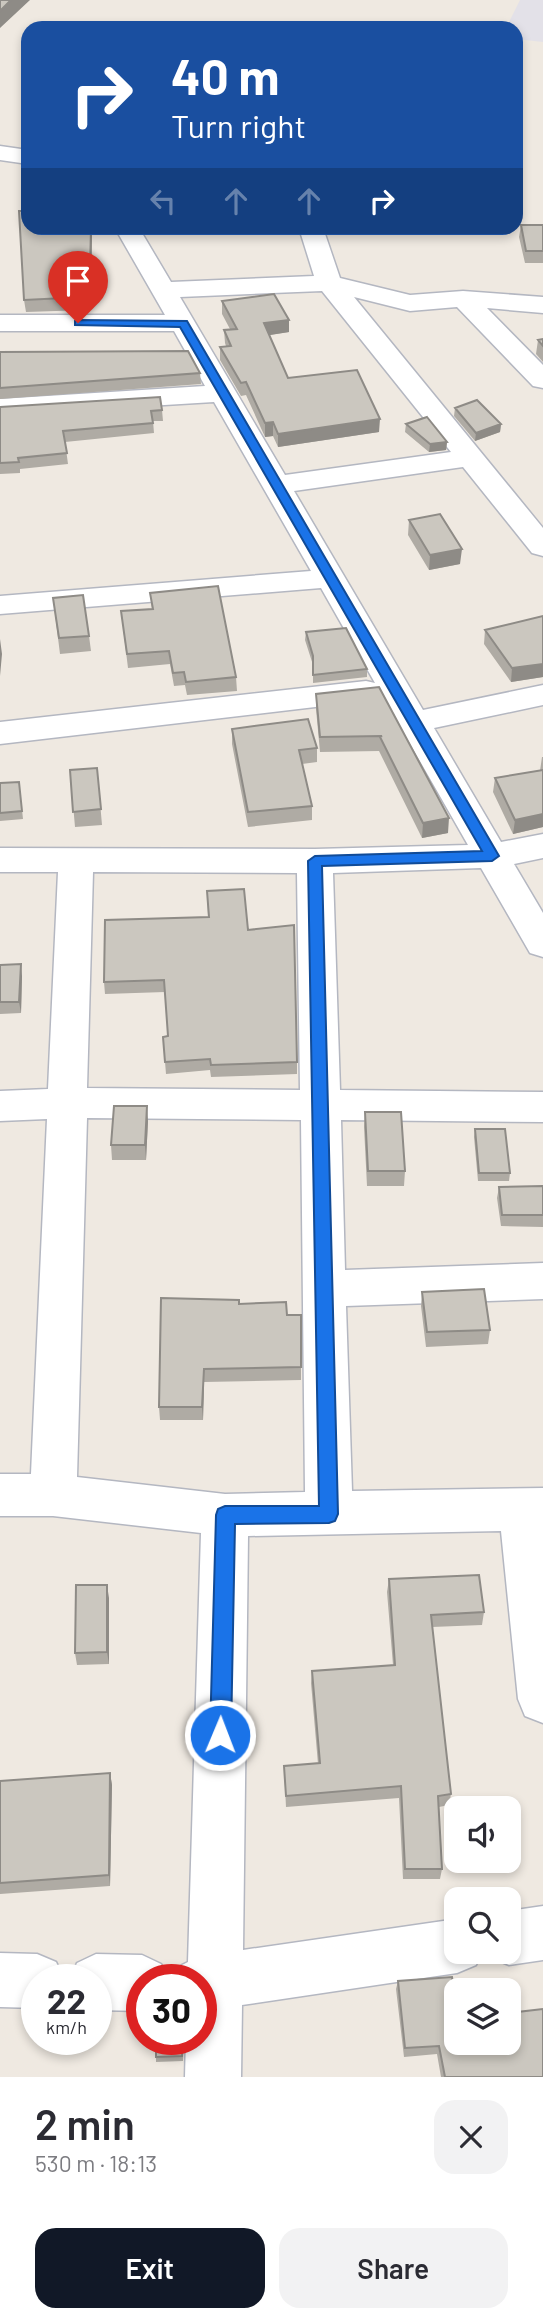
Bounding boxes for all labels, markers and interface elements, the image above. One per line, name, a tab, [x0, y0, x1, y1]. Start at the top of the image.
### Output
text: 40 m	[171, 46, 279, 105]
icon: right	[56, 49, 147, 140]
text: Turn right	[171, 106, 306, 144]
icon: left	[144, 182, 182, 220]
icon: ahead	[217, 182, 255, 220]
icon: ahead	[290, 182, 328, 220]
icon: right	[363, 182, 401, 220]
pin	[48, 251, 108, 323]
icon: arrive	[59, 262, 97, 300]
position arrow	[183, 1698, 257, 1772]
map controls	[444, 1796, 521, 2055]
button: sound	[444, 1796, 521, 1873]
button: search	[444, 1887, 521, 1964]
speed limit sign: 30	[126, 1964, 217, 2055]
button: layers	[444, 1978, 521, 2055]
text: 22	[47, 1979, 86, 2021]
text: km/h	[46, 2016, 87, 2038]
text: 2 min	[35, 2098, 135, 2148]
button: close	[434, 2100, 508, 2174]
text: 530 m · 18:13	[35, 2149, 157, 2177]
button: Exit	[35, 2228, 265, 2308]
button: Share	[279, 2228, 508, 2308]

